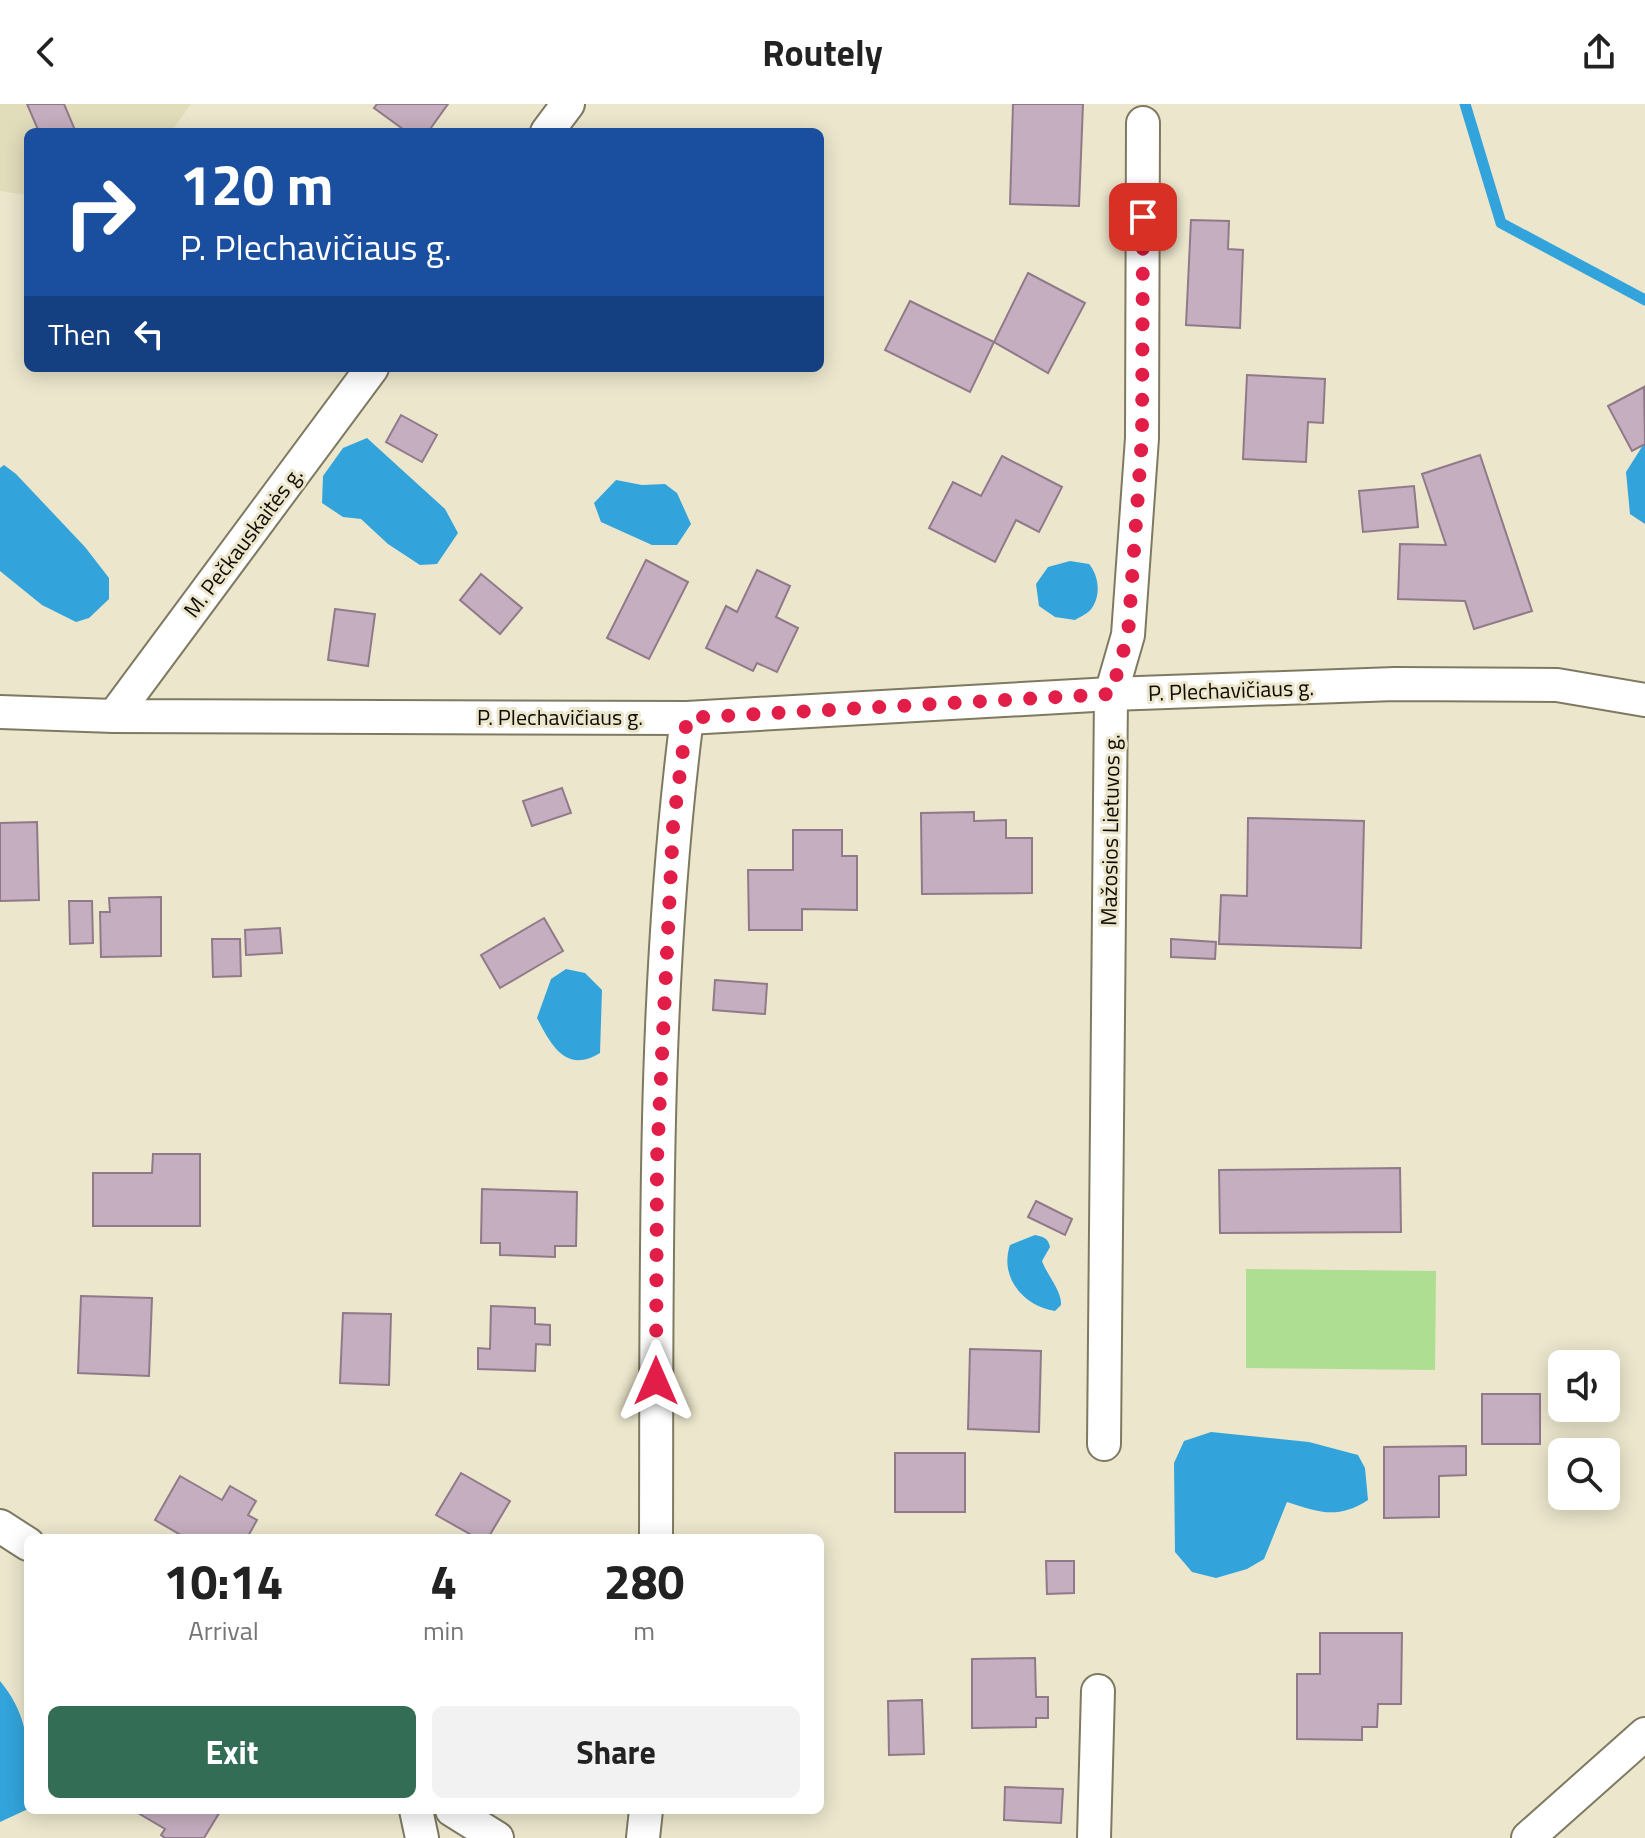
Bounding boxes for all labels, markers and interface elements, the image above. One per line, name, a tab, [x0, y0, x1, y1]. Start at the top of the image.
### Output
text: Routely	[762, 25, 883, 80]
icon: back	[24, 30, 68, 74]
icon: share	[1577, 30, 1621, 74]
text: 120 m	[180, 142, 333, 227]
icon: right	[48, 160, 152, 264]
pin	[1109, 183, 1177, 251]
icon: arrive	[1121, 195, 1165, 239]
text: P. Plechavičiaus g.	[180, 219, 452, 274]
text: Then	[48, 311, 111, 357]
icon: left	[127, 312, 171, 356]
street label: M. Pečkauskaitės g.	[175, 459, 311, 625]
street label: P. Plechavičiaus g.	[1147, 670, 1315, 710]
street label: P. Plechavičiaus g.	[477, 700, 643, 734]
street label: Mažosios Lietuvos g.	[1091, 734, 1129, 926]
position arrow	[614, 1339, 698, 1423]
map controls	[1548, 1350, 1620, 1510]
button: sound	[1548, 1350, 1620, 1422]
button: search	[1548, 1438, 1620, 1510]
text: 10:14	[164, 1545, 283, 1618]
text: 4	[430, 1545, 457, 1618]
text: 280	[604, 1545, 684, 1618]
text: Arrival	[188, 1611, 259, 1650]
text: min	[423, 1611, 464, 1650]
text: m	[633, 1611, 655, 1650]
button: Exit	[48, 1706, 416, 1798]
button: Share	[432, 1706, 800, 1798]

